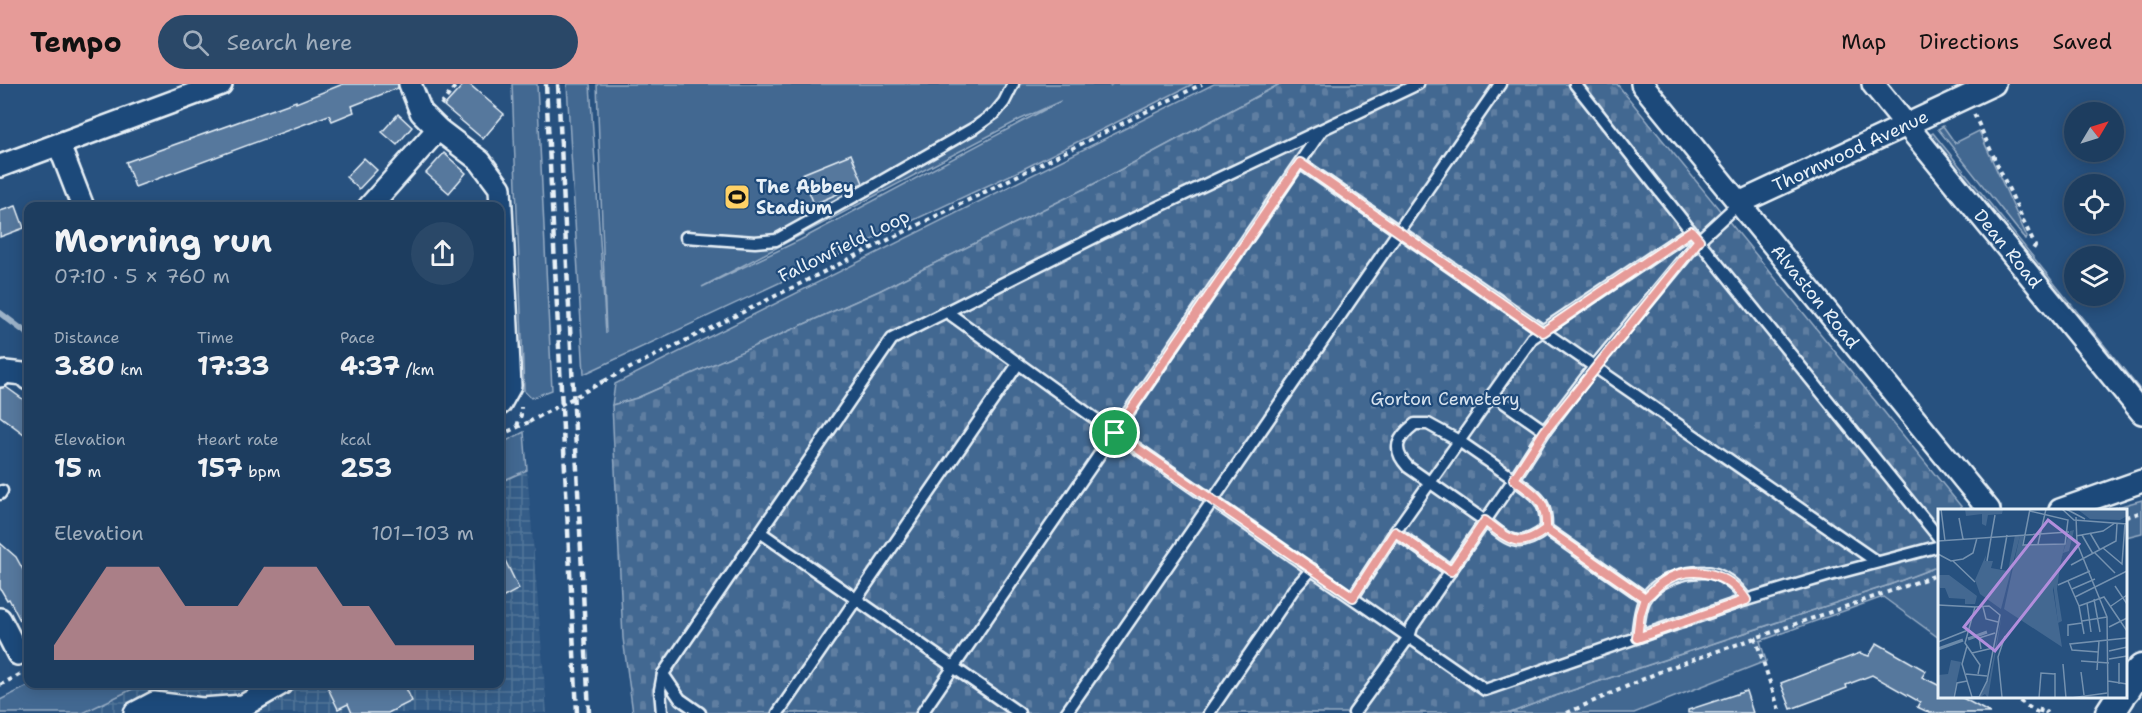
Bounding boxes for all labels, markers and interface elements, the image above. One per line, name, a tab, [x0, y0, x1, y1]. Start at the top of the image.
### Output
search box	[158, 15, 578, 69]
text: Tempo	[30, 23, 122, 61]
icon: search	[179, 26, 212, 59]
text: Search here	[227, 28, 352, 57]
text: Map	[1841, 28, 1886, 56]
text: Directions	[1919, 28, 2019, 56]
text: Saved	[2052, 28, 2112, 56]
north arrow	[2064, 102, 2124, 162]
map controls	[2064, 102, 2124, 306]
street label: Thornwood Avenue	[1769, 104, 1932, 198]
button: locate	[2064, 174, 2124, 234]
place label: The Abbey Stadium	[756, 175, 854, 220]
sports icon: The Abbey Stadium	[722, 182, 752, 212]
street label: Fallowfield Loop	[774, 204, 914, 288]
street label: Dean Road	[1968, 204, 2047, 293]
text: Morning run	[54, 218, 272, 263]
button: share	[411, 222, 474, 285]
street label: Alvaston Road	[1765, 239, 1865, 354]
button: layers	[2064, 246, 2124, 306]
text: 07:10 · 5 × 760 m	[54, 263, 230, 289]
text: Distance	[54, 327, 120, 348]
text: Time	[197, 327, 234, 348]
text: Pace	[340, 327, 375, 348]
text: 3.80	[54, 348, 115, 383]
text: 17:33	[197, 348, 269, 383]
text: 4:37	[340, 348, 400, 383]
text: km	[115, 359, 143, 380]
text: /km	[400, 359, 434, 380]
park label: Gorton Cemetery	[1370, 387, 1520, 411]
pin	[1089, 407, 1140, 458]
icon: arrive	[1098, 416, 1131, 449]
text: Elevation	[54, 429, 126, 450]
text: Heart rate	[197, 429, 279, 450]
text: kcal	[340, 429, 371, 450]
text: 15	[54, 450, 82, 485]
text: 157	[197, 450, 243, 485]
text: 253	[340, 450, 392, 485]
text: m	[82, 461, 101, 482]
text: bpm	[243, 461, 280, 482]
inset map	[1938, 509, 2127, 698]
text: Elevation	[54, 520, 144, 546]
text: 101–103 m	[372, 520, 474, 546]

